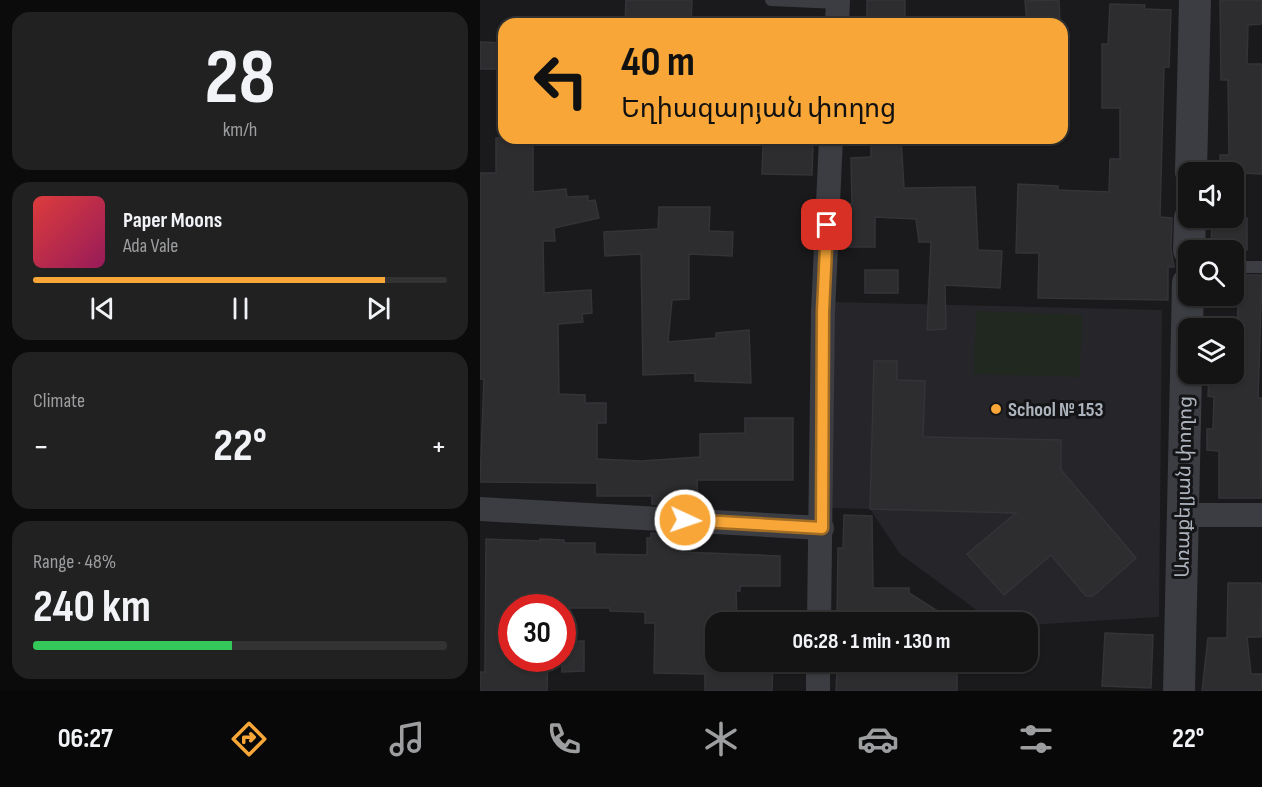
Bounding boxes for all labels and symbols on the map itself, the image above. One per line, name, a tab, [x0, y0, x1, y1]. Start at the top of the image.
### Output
pin	[801, 199, 852, 250]
street label: Առաքելյան փողոց	[1170, 396, 1198, 578]
place label: School № 153	[1008, 398, 1104, 422]
marker: School № 153	[989, 402, 1003, 416]
position arrow	[653, 488, 717, 552]
speed limit sign: 30	[498, 594, 576, 672]

